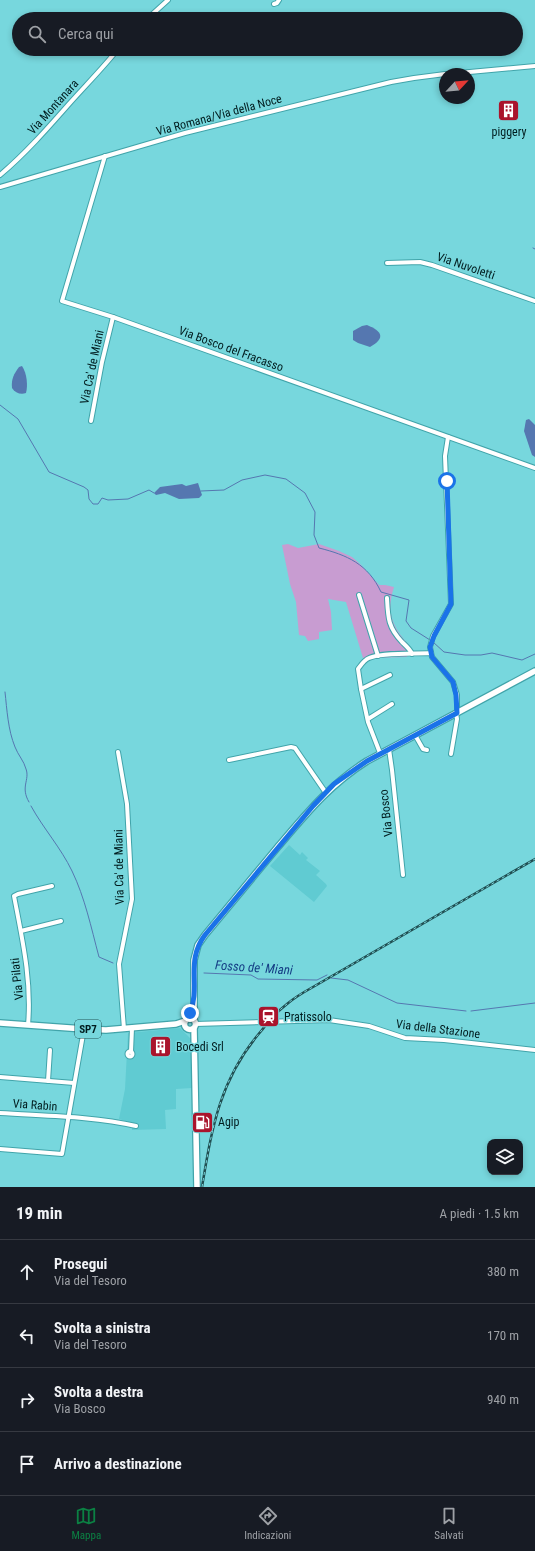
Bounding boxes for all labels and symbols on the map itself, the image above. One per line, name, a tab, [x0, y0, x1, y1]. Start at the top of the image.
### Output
north arrow	[439, 68, 475, 104]
street label: Via Montanara	[25, 77, 81, 137]
street label: Via Romana/Via della Noce	[155, 91, 284, 139]
building icon: piggery	[496, 98, 522, 124]
place label: piggery	[492, 125, 526, 139]
street label: Via Nuvoletti	[435, 250, 497, 282]
street label: Via Bosco del Fracasso	[177, 324, 285, 374]
street label: Via Ca' de Miani	[77, 329, 107, 405]
route start	[438, 472, 456, 490]
street label: Via Bosco	[377, 789, 395, 837]
street label: Via Ca' de Miani	[111, 829, 127, 905]
street label: Via Pilati	[8, 957, 26, 1001]
water label: Fosso de' Miani	[215, 957, 293, 978]
route end	[181, 1004, 199, 1022]
station icon: Pratissolo	[255, 1004, 281, 1030]
place label: Pratissolo	[284, 1010, 332, 1024]
street label: Via della Stazione	[395, 1017, 481, 1041]
road number: SP7	[75, 1020, 101, 1038]
building icon: Bocedi Srl	[148, 1034, 174, 1060]
place label: Bocedi Srl	[176, 1040, 224, 1054]
street label: Via Rabin	[12, 1096, 58, 1114]
fuel station icon: Agip	[189, 1109, 215, 1135]
place label: Agip	[218, 1115, 240, 1129]

